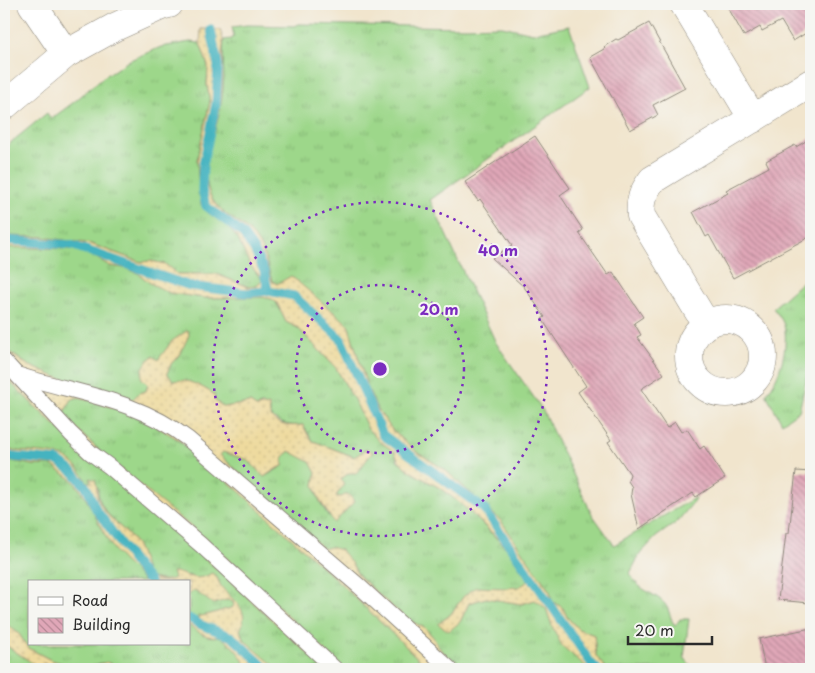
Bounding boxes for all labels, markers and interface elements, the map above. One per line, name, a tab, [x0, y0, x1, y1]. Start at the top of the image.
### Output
text: 40 m	[478, 238, 518, 261]
text: 20 m	[420, 297, 458, 320]
centre of rings	[371, 360, 389, 378]
legend	[28, 580, 190, 646]
text: Road	[72, 588, 108, 611]
text: Building	[72, 612, 131, 635]
scale bar	[628, 613, 711, 645]
text: 20 m	[635, 618, 674, 641]

